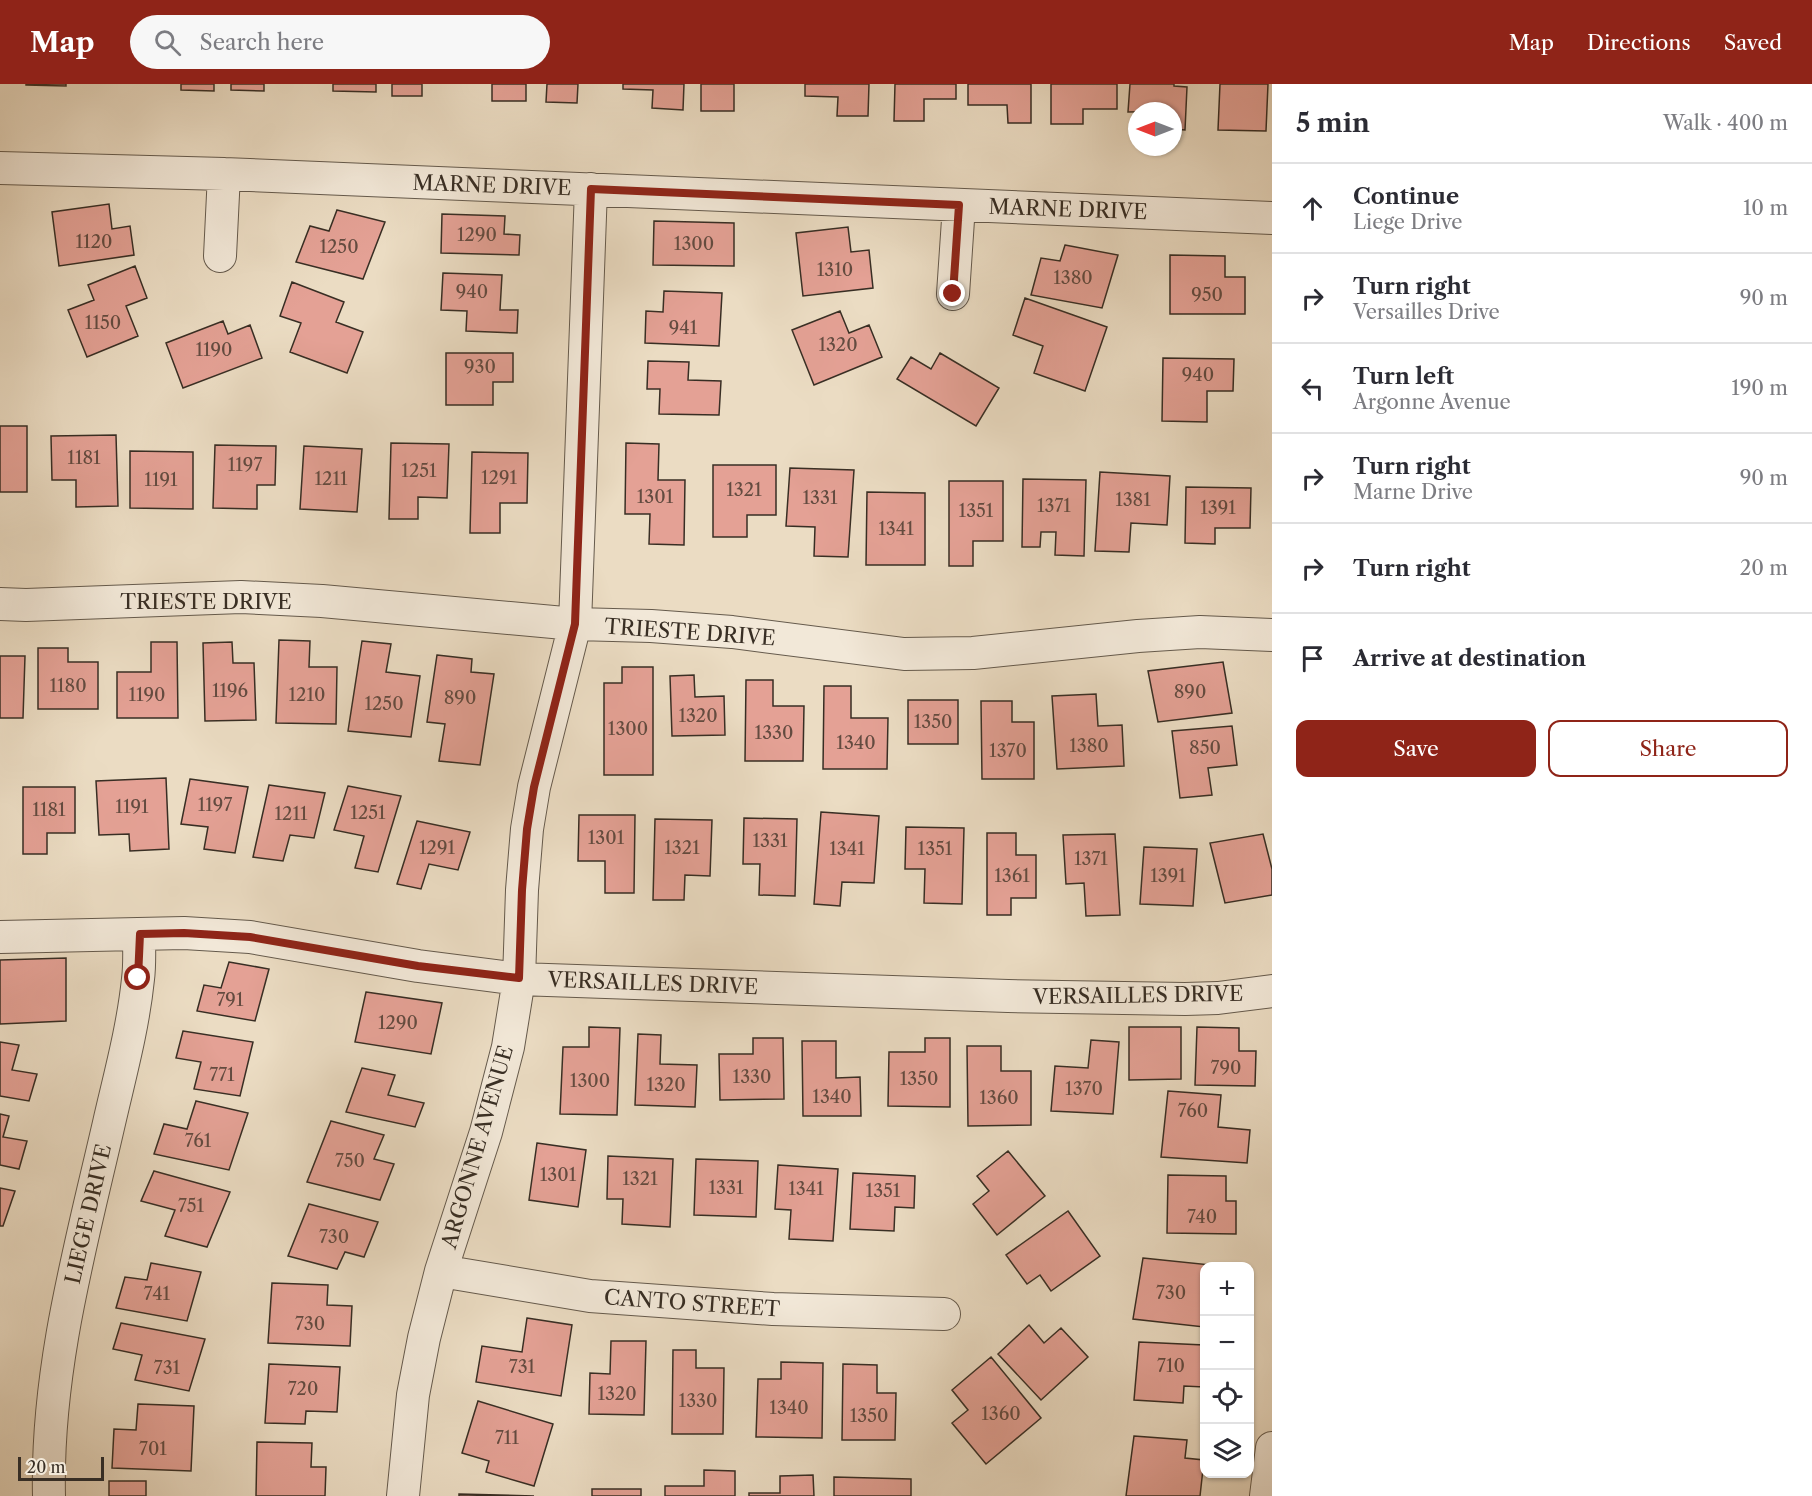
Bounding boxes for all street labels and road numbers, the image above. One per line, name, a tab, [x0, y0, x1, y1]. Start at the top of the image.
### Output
street label: MARNE DRIVE	[412, 170, 572, 200]
street label: MARNE DRIVE	[988, 194, 1148, 224]
street label: TRIESTE DRIVE	[120, 589, 292, 614]
street label: TRIESTE DRIVE	[604, 614, 776, 650]
street label: VERSAILLES DRIVE	[546, 967, 759, 999]
street label: VERSAILLES DRIVE	[1032, 981, 1243, 1009]
street label: ARGONNE AVENUE	[436, 1042, 518, 1252]
street label: LIEGE DRIVE	[60, 1142, 116, 1286]
street label: CANTO STREET	[603, 1284, 781, 1322]

